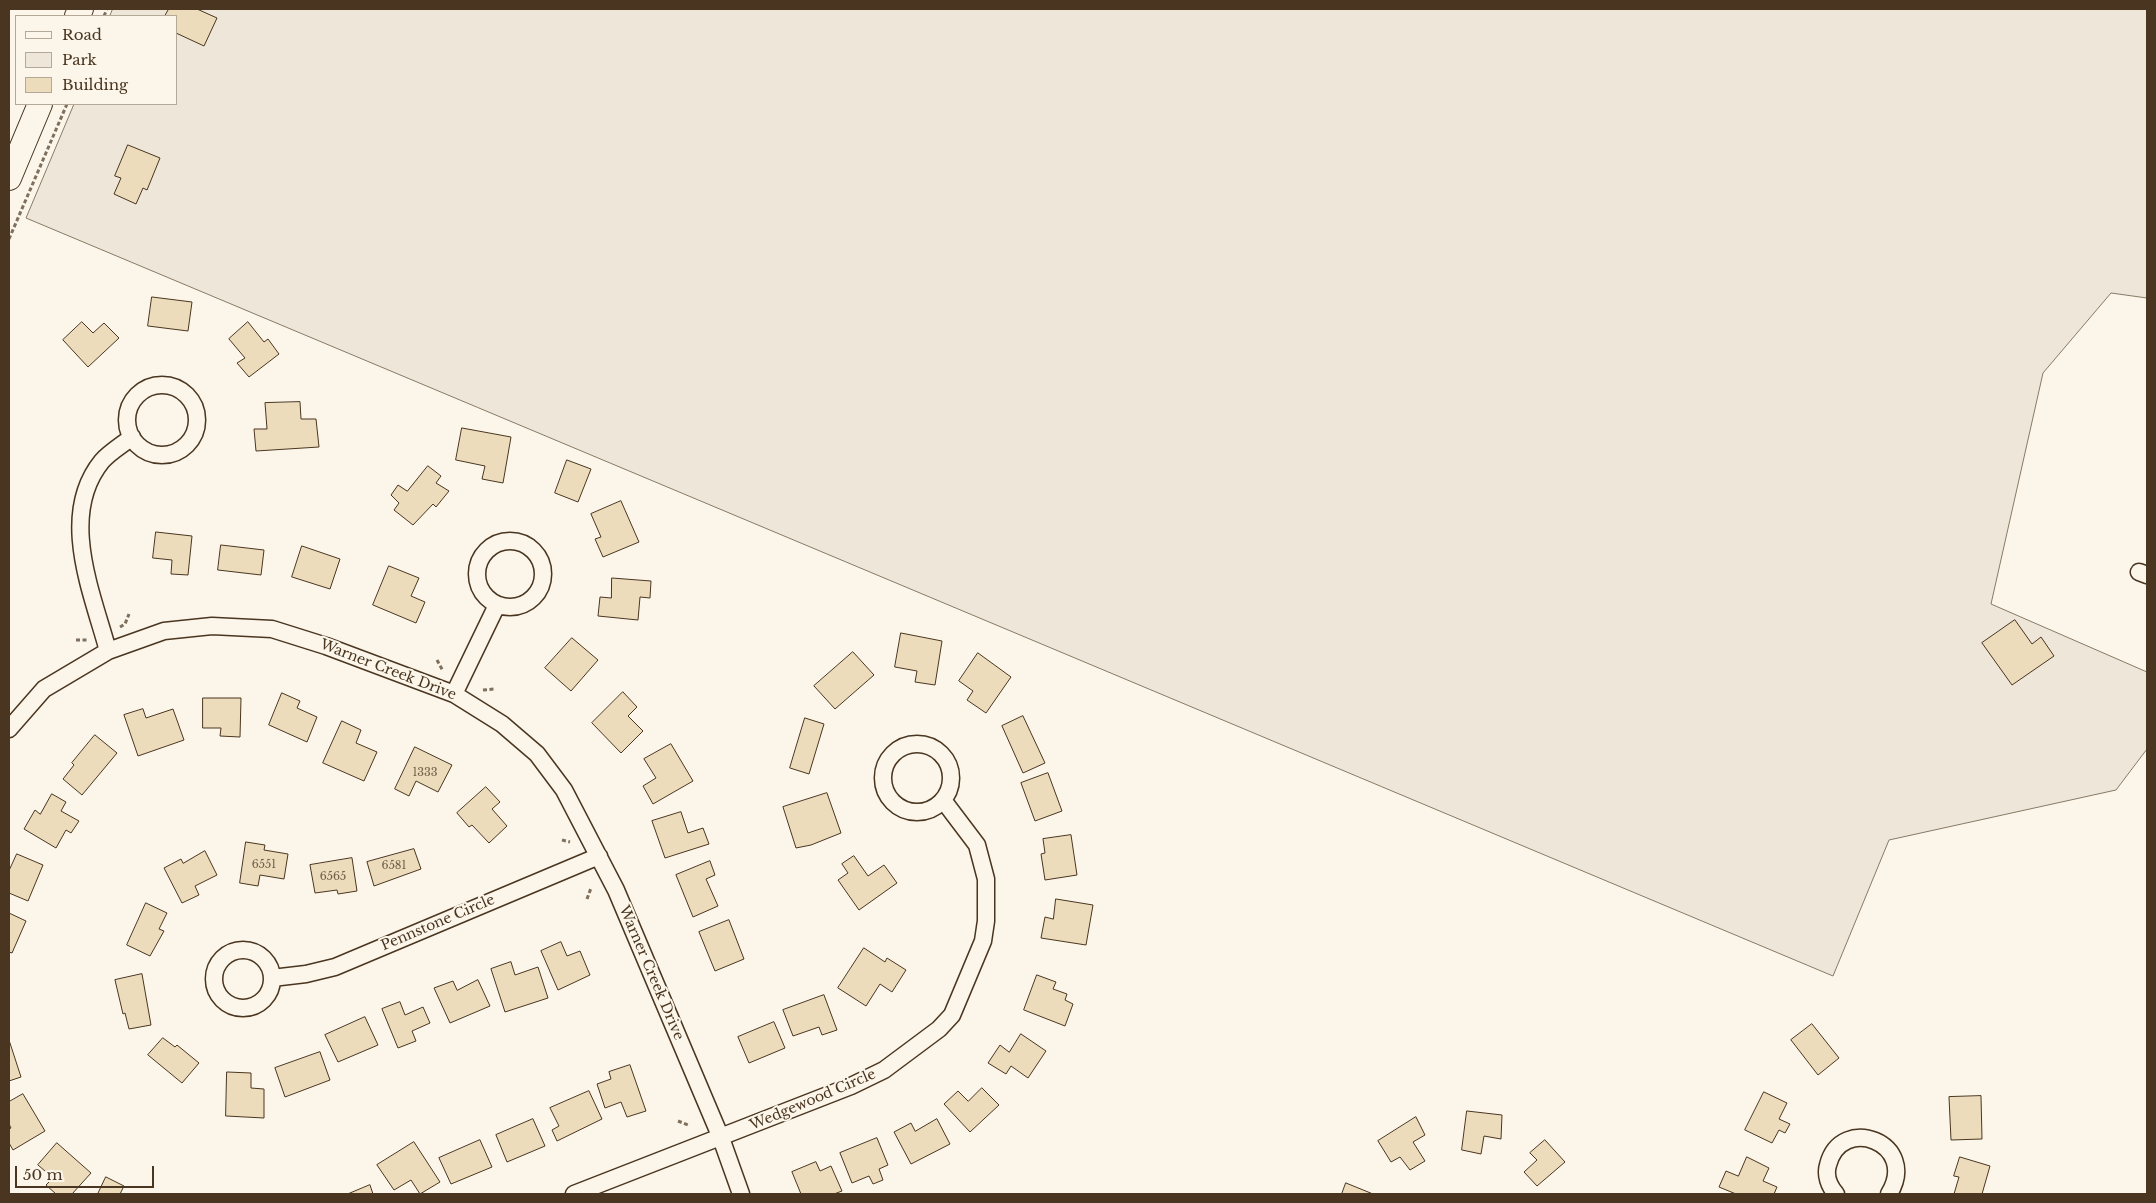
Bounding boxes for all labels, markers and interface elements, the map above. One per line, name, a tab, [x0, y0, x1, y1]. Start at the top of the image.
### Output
legend	[15, 15, 178, 105]
text: Road	[62, 25, 102, 44]
text: Park	[62, 50, 97, 69]
text: Building	[62, 75, 128, 94]
street label: Warner Creek Drive	[318, 636, 458, 704]
house number: 1333	[412, 766, 438, 780]
house number: 6551	[252, 858, 276, 872]
house number: 6581	[382, 859, 406, 873]
house number: 6565	[320, 870, 346, 884]
street label: Pennstone Circle	[379, 892, 497, 954]
street label: Warner Creek Drive	[615, 903, 687, 1043]
street label: Wedgewood Circle	[748, 1066, 878, 1134]
scale bar	[18, 1156, 156, 1188]
text: 50 m	[23, 1165, 63, 1184]

